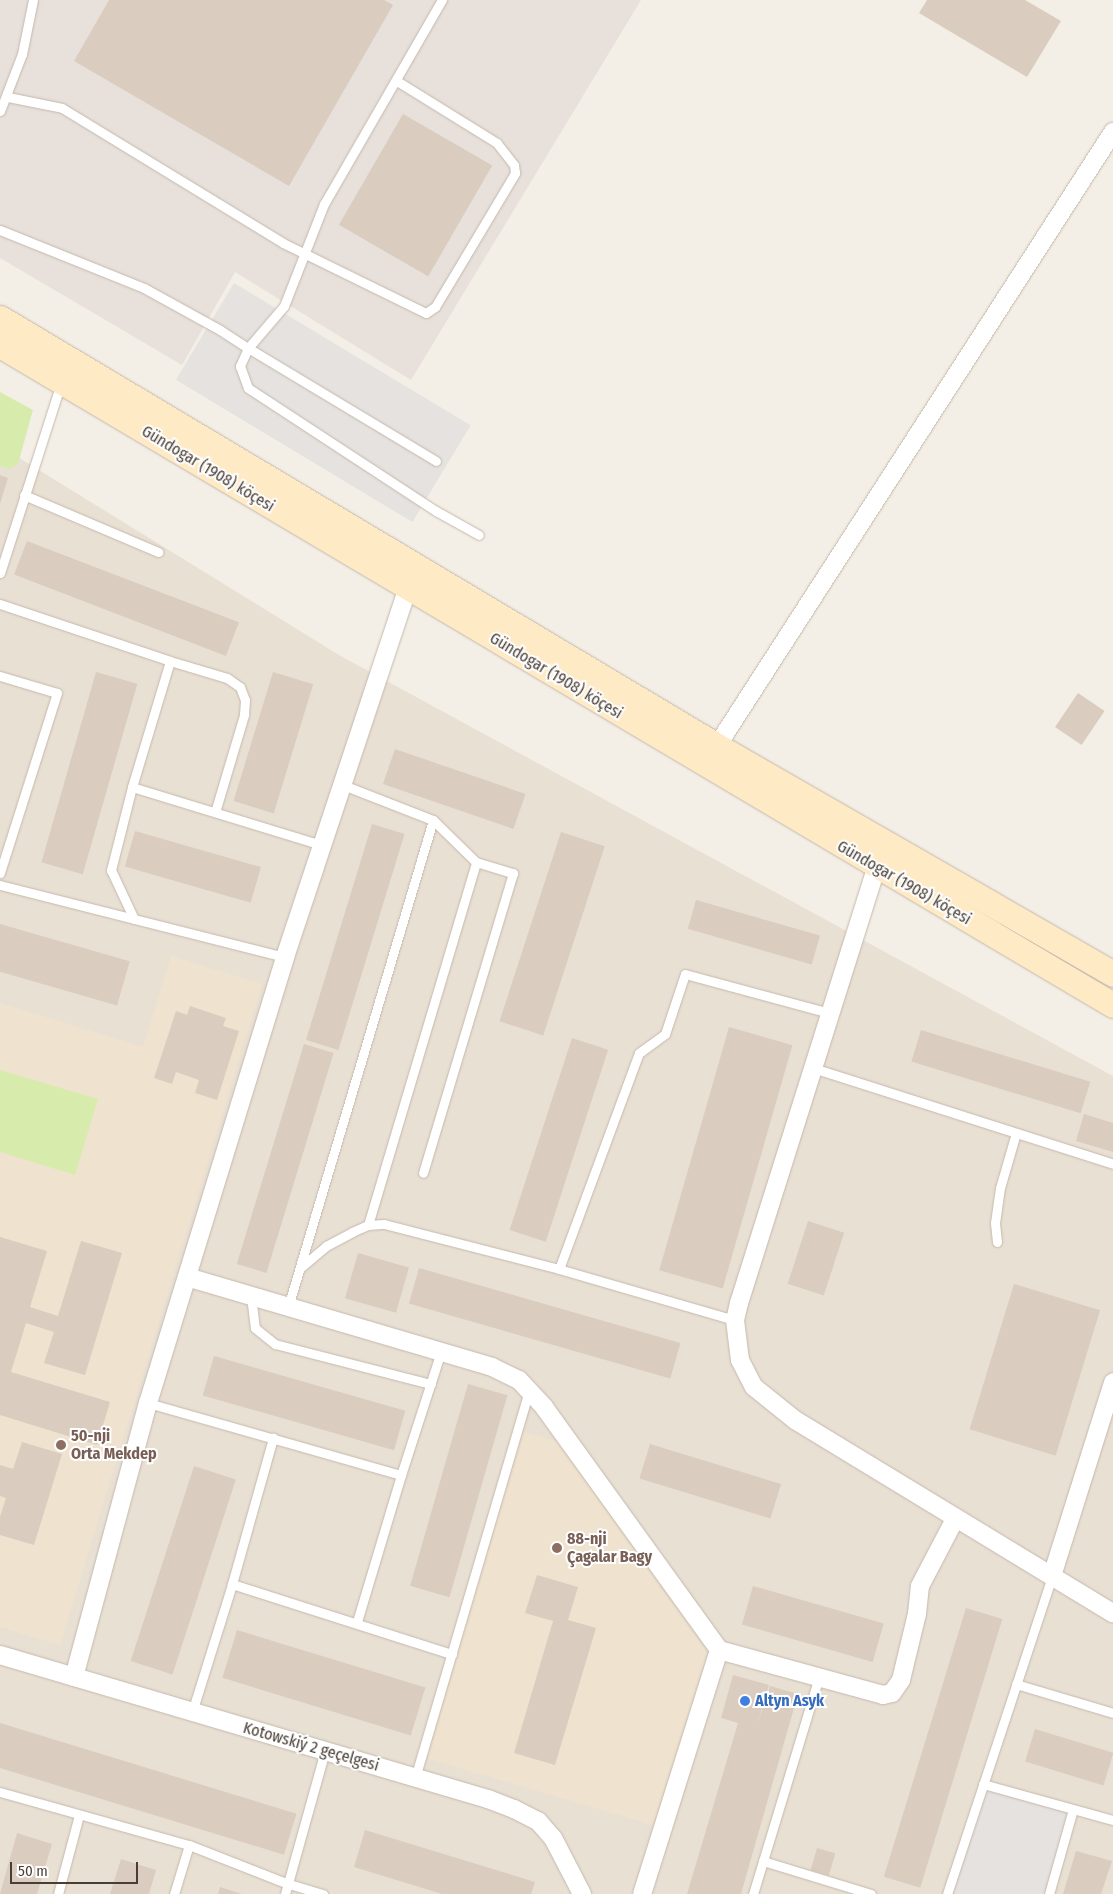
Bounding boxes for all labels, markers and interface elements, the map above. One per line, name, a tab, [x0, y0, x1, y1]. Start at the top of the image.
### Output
street label: Gündogar (1908) köçesi	[138, 422, 278, 516]
street label: Gündogar (1908) köçesi	[486, 629, 626, 723]
street label: Gündogar (1908) köçesi	[834, 837, 974, 929]
place label: 50-nji Orta Mekdep	[71, 1426, 157, 1464]
marker: 50-nji Orta Mekdep	[55, 1439, 67, 1451]
place label: 88-nji Çagalar Bagy	[567, 1529, 652, 1567]
marker: 88-nji Çagalar Bagy	[551, 1542, 563, 1554]
place label: Altyn Asyk	[755, 1691, 824, 1711]
marker: Altyn Asyk	[739, 1695, 751, 1707]
street label: Kotowskiý 2 geçelgesi	[241, 1718, 381, 1776]
scale bar	[12, 1852, 140, 1884]
text: 50 m	[18, 1862, 48, 1880]

